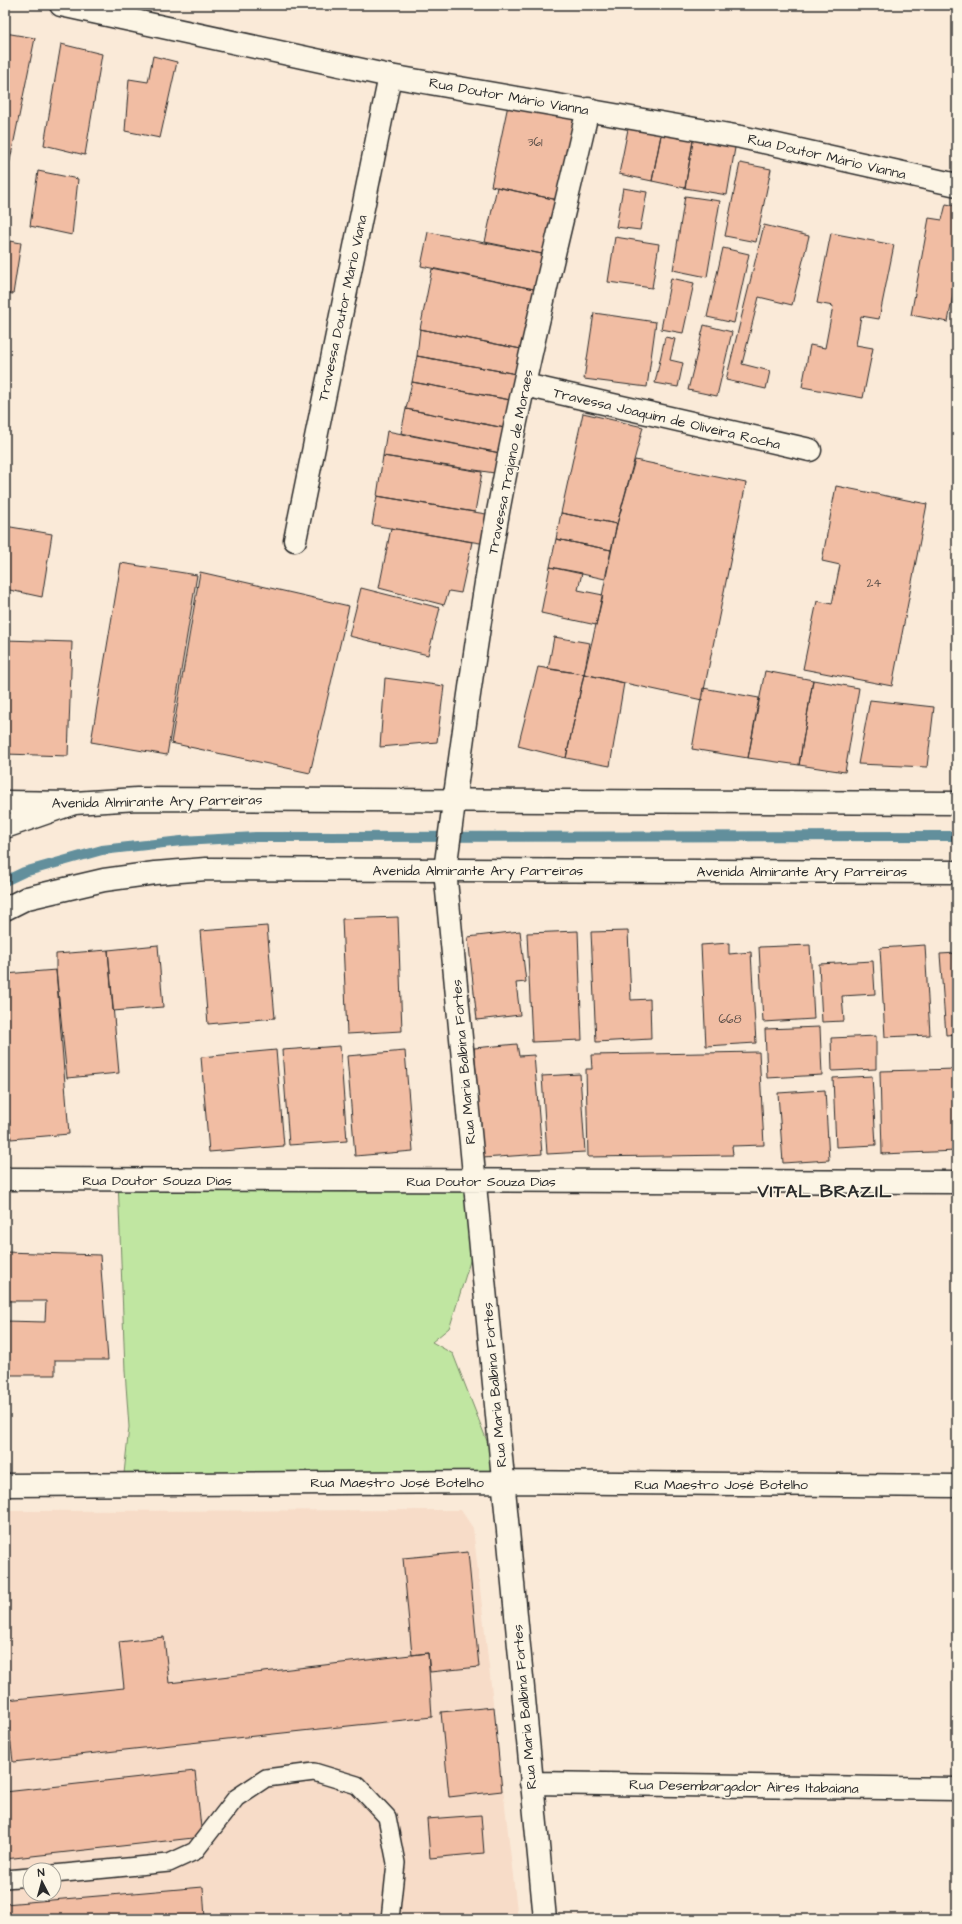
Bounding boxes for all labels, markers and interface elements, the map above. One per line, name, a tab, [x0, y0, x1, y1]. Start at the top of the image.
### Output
street label: Rua Doutor Mário Vianna	[427, 73, 590, 121]
street label: Rua Doutor Mário Vianna	[746, 129, 908, 185]
house number: 361	[527, 134, 543, 151]
street label: Travessa Doutor Mário Viana	[313, 213, 373, 403]
street label: Travessa Trajano de Moraes	[483, 368, 539, 556]
street label: Travessa Joaquim de Oliveira Rocha	[551, 383, 782, 455]
house number: 24	[866, 575, 882, 592]
street label: Avenida Almirante Ary Parreiras	[51, 790, 263, 814]
street label: Avenida Almirante Ary Parreiras	[373, 861, 583, 881]
street label: Avenida Almirante Ary Parreiras	[697, 862, 907, 882]
street label: Rua Maria Balbina Fortes	[447, 979, 481, 1145]
house number: 668	[719, 1011, 742, 1028]
street label: Rua Doutor Souza Dias	[82, 1171, 232, 1191]
street label: Rua Doutor Souza Dias	[406, 1172, 556, 1192]
district label: VITAL BRAZIL	[757, 1179, 892, 1204]
street label: Rua Maria Balbina Fortes	[478, 1302, 512, 1468]
street label: Rua Maestro José Botelho	[310, 1473, 484, 1493]
street label: Rua Maestro José Botelho	[634, 1475, 808, 1495]
street label: Rua Maria Balbina Fortes	[508, 1624, 542, 1790]
street label: Rua Desembargador Aires Itabaiana	[629, 1775, 859, 1799]
north arrow	[22, 1862, 62, 1902]
text: N	[37, 1865, 45, 1880]

